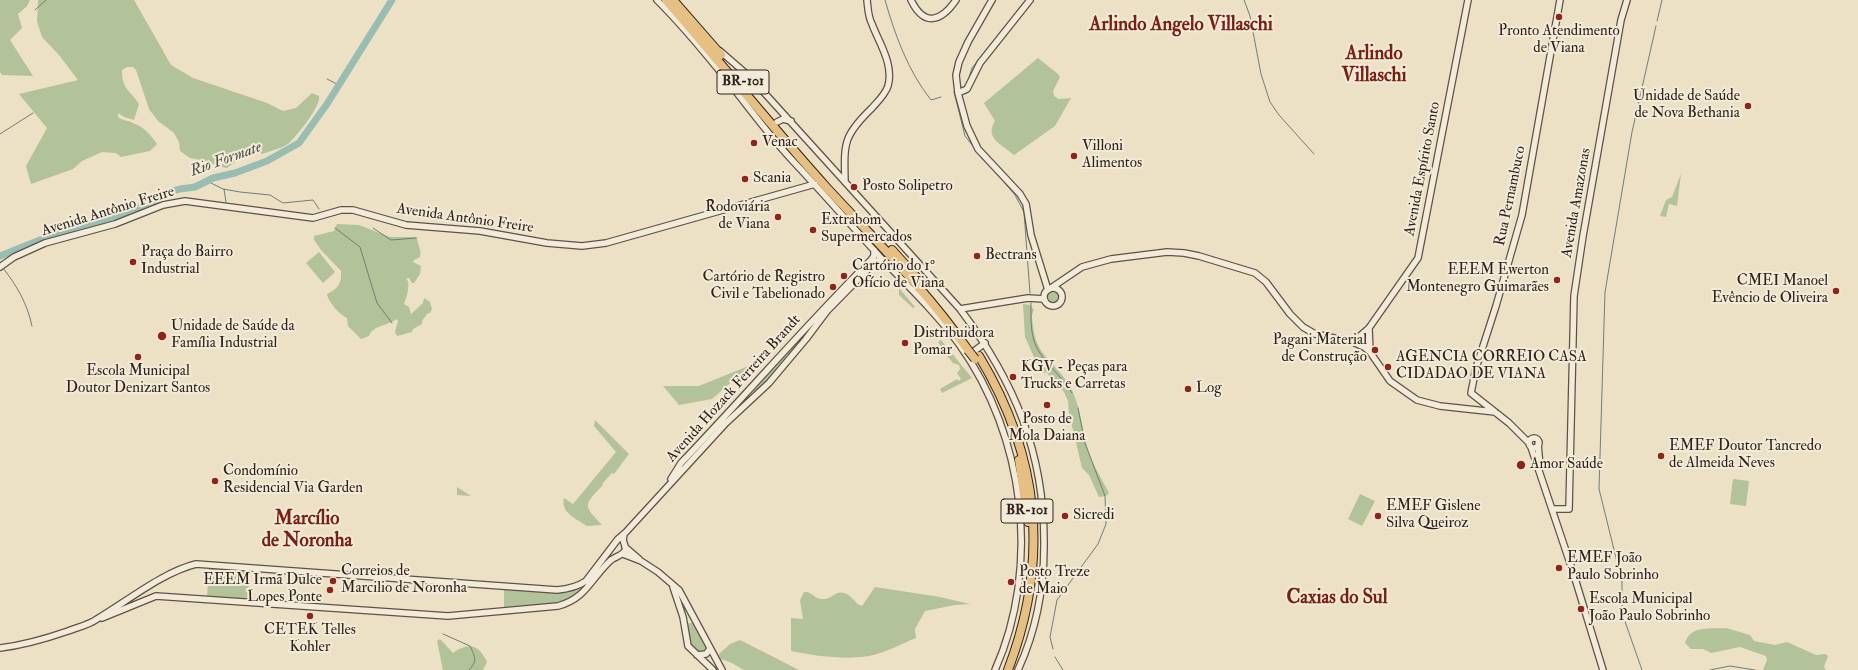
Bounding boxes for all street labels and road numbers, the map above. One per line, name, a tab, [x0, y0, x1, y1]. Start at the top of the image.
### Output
road number: BR-101	[717, 70, 769, 94]
street label: Avenida Espírito Santo	[1401, 100, 1445, 238]
street label: Rua Pernambuco	[1492, 144, 1530, 248]
street label: Avenida Amazonas	[1559, 147, 1595, 259]
street label: Avenida Antônio Freire	[39, 183, 177, 241]
street label: Avenida Antônio Freire	[395, 200, 535, 238]
street label: Avenida Hozack Ferreira Brandt	[663, 312, 805, 466]
road number: BR-101	[1001, 499, 1053, 523]

